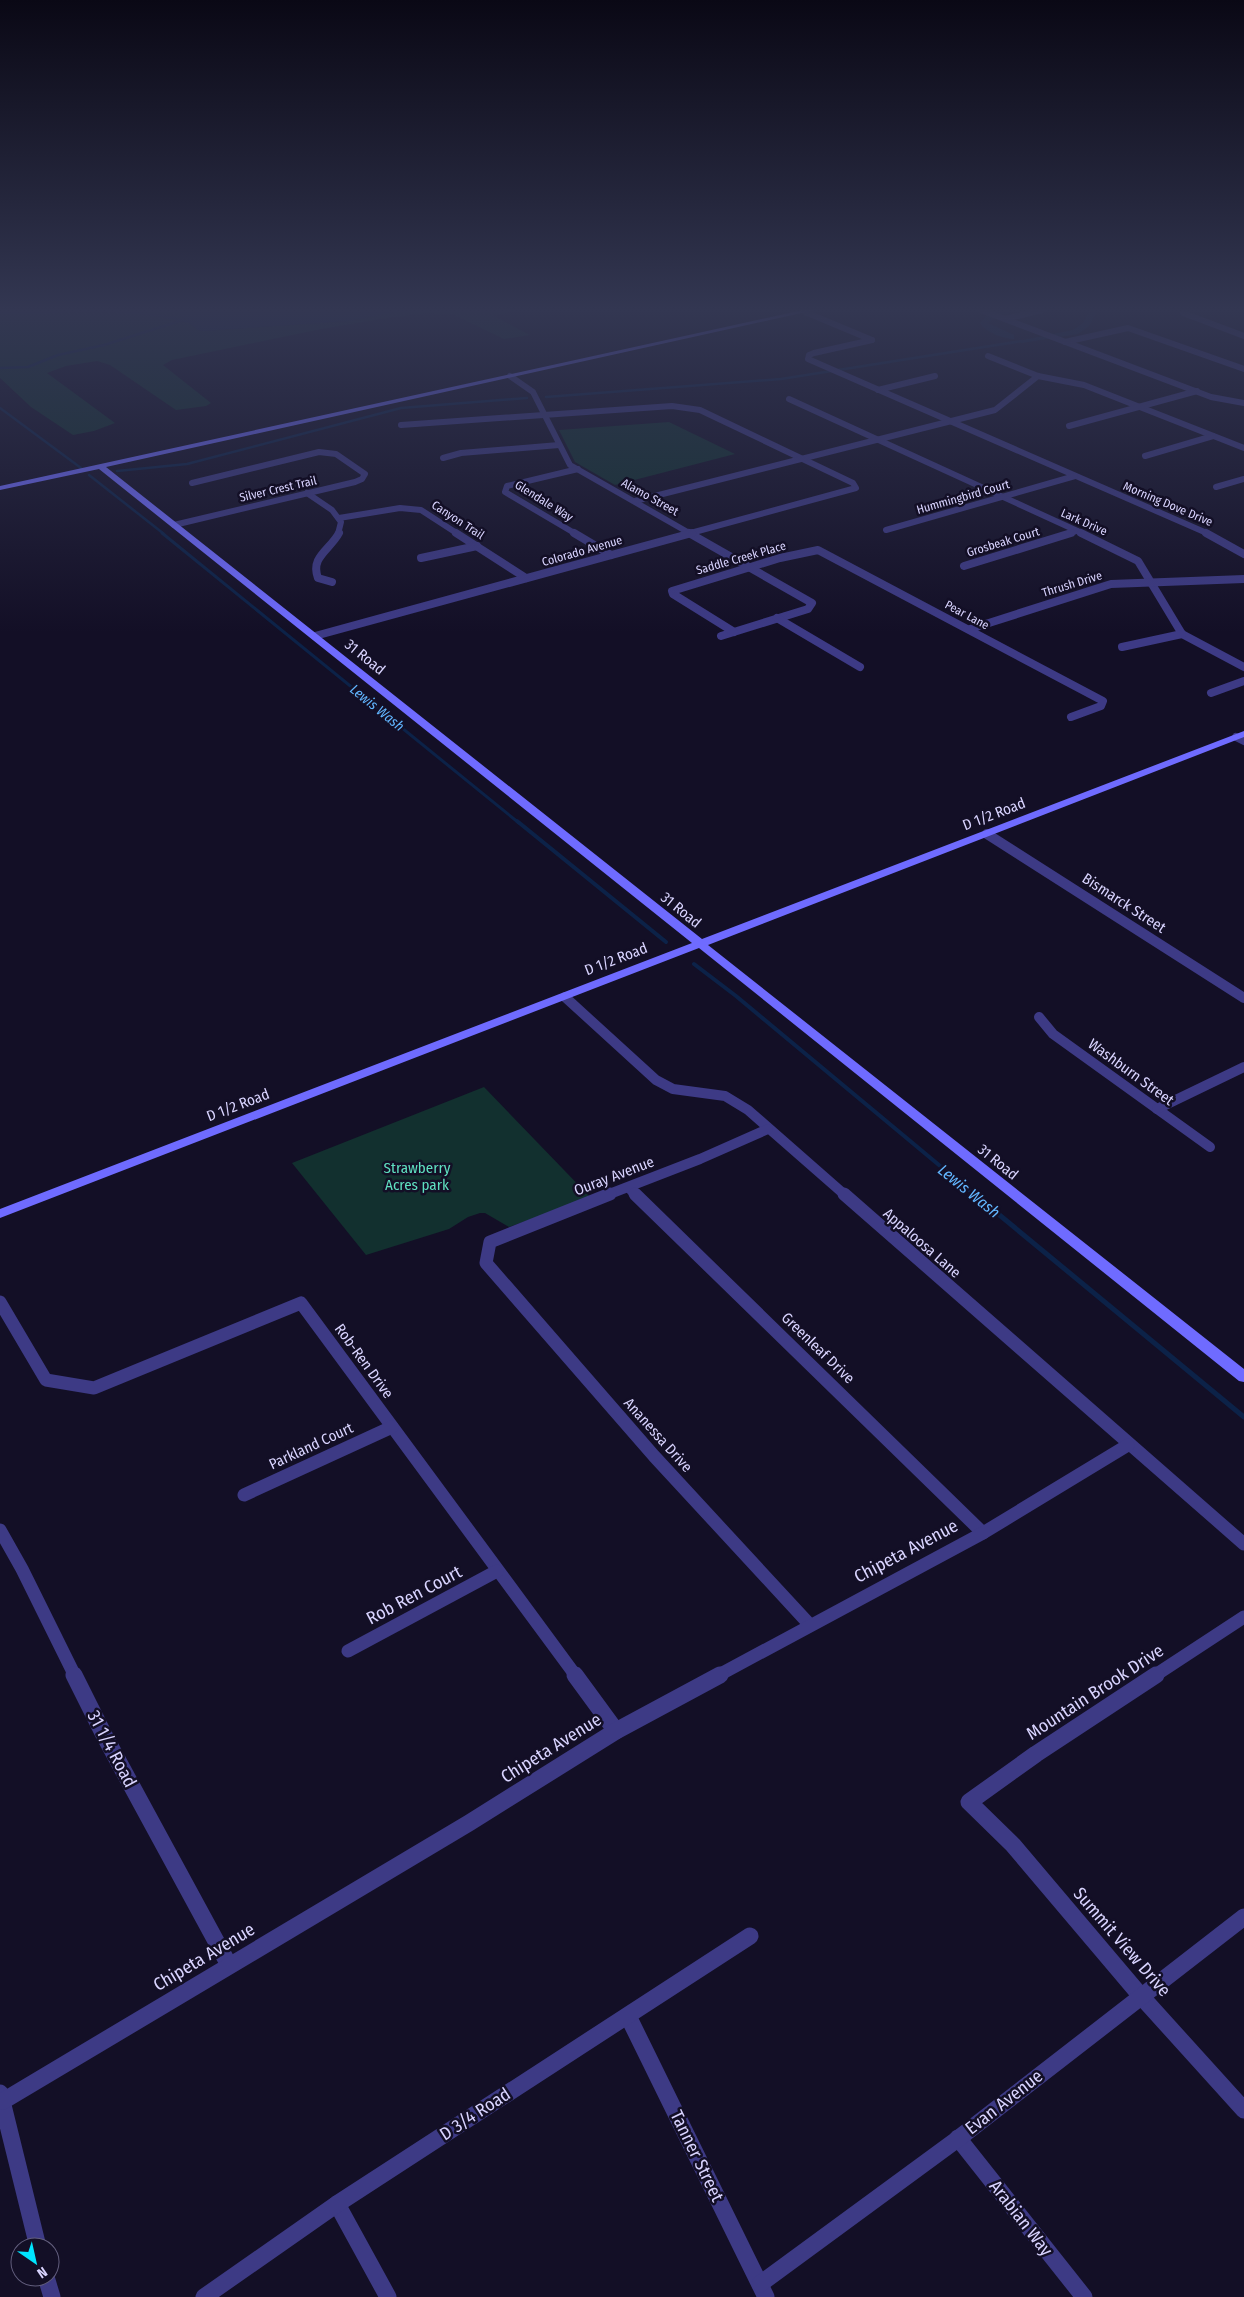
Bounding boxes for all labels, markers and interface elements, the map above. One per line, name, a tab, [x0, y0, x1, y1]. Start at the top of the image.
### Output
street label: Silver Crest Trail	[238, 473, 318, 505]
street label: Alamo Street	[619, 476, 681, 518]
street label: Hummingbird Court	[915, 477, 1011, 517]
street label: Glendale Way	[512, 478, 576, 525]
street label: Morning Dove Drive	[1121, 479, 1215, 529]
street label: Canyon Trail	[429, 498, 487, 542]
street label: Lark Drive	[1059, 506, 1109, 538]
street label: Grosbeak Court	[965, 524, 1041, 560]
street label: Colorado Avenue	[540, 533, 624, 569]
street label: Saddle Creek Place	[695, 538, 787, 577]
street label: Thrush Drive	[1040, 568, 1104, 600]
street label: Pear Lane	[943, 598, 992, 632]
street label: 31 Road	[341, 635, 389, 679]
water label: Lewis Wash	[346, 681, 408, 735]
street label: D 1/2 Road	[960, 794, 1028, 834]
street label: Bismarck Street	[1079, 869, 1169, 937]
street label: 31 Road	[657, 888, 705, 932]
street label: D 1/2 Road	[582, 939, 650, 979]
street label: Washburn Street	[1085, 1035, 1178, 1109]
street label: D 1/2 Road	[204, 1085, 272, 1125]
street label: 31 Road	[974, 1140, 1022, 1184]
street label: Ouray Avenue	[571, 1152, 657, 1200]
park label: Strawberry Acres park	[384, 1159, 451, 1194]
water label: Lewis Wash	[934, 1160, 1004, 1222]
street label: Appaloosa Lane	[880, 1204, 964, 1282]
street label: Greenleaf Drive	[778, 1309, 858, 1387]
street label: Rob-Ren Drive	[331, 1320, 397, 1402]
street label: Ananessa Drive	[620, 1394, 696, 1476]
street label: Parkland Court	[266, 1419, 356, 1473]
street label: Chipeta Avenue	[850, 1514, 962, 1588]
street label: Rob Ren Court	[363, 1561, 466, 1629]
street label: Mountain Brook Drive	[1022, 1639, 1168, 1745]
street label: 31 1/4 Road	[83, 1707, 141, 1791]
street label: Chipeta Avenue	[497, 1708, 605, 1788]
street label: Summit View Drive	[1069, 1883, 1175, 2001]
street label: Chipeta Avenue	[149, 1918, 259, 1996]
street label: Evan Avenue	[961, 2065, 1047, 2139]
street label: D 3/4 Road	[435, 2083, 515, 2145]
street label: Tanner Street	[665, 2107, 729, 2205]
street label: Arabian Way	[985, 2176, 1057, 2260]
north arrow	[10, 2237, 60, 2287]
text: N	[34, 2263, 50, 2282]

